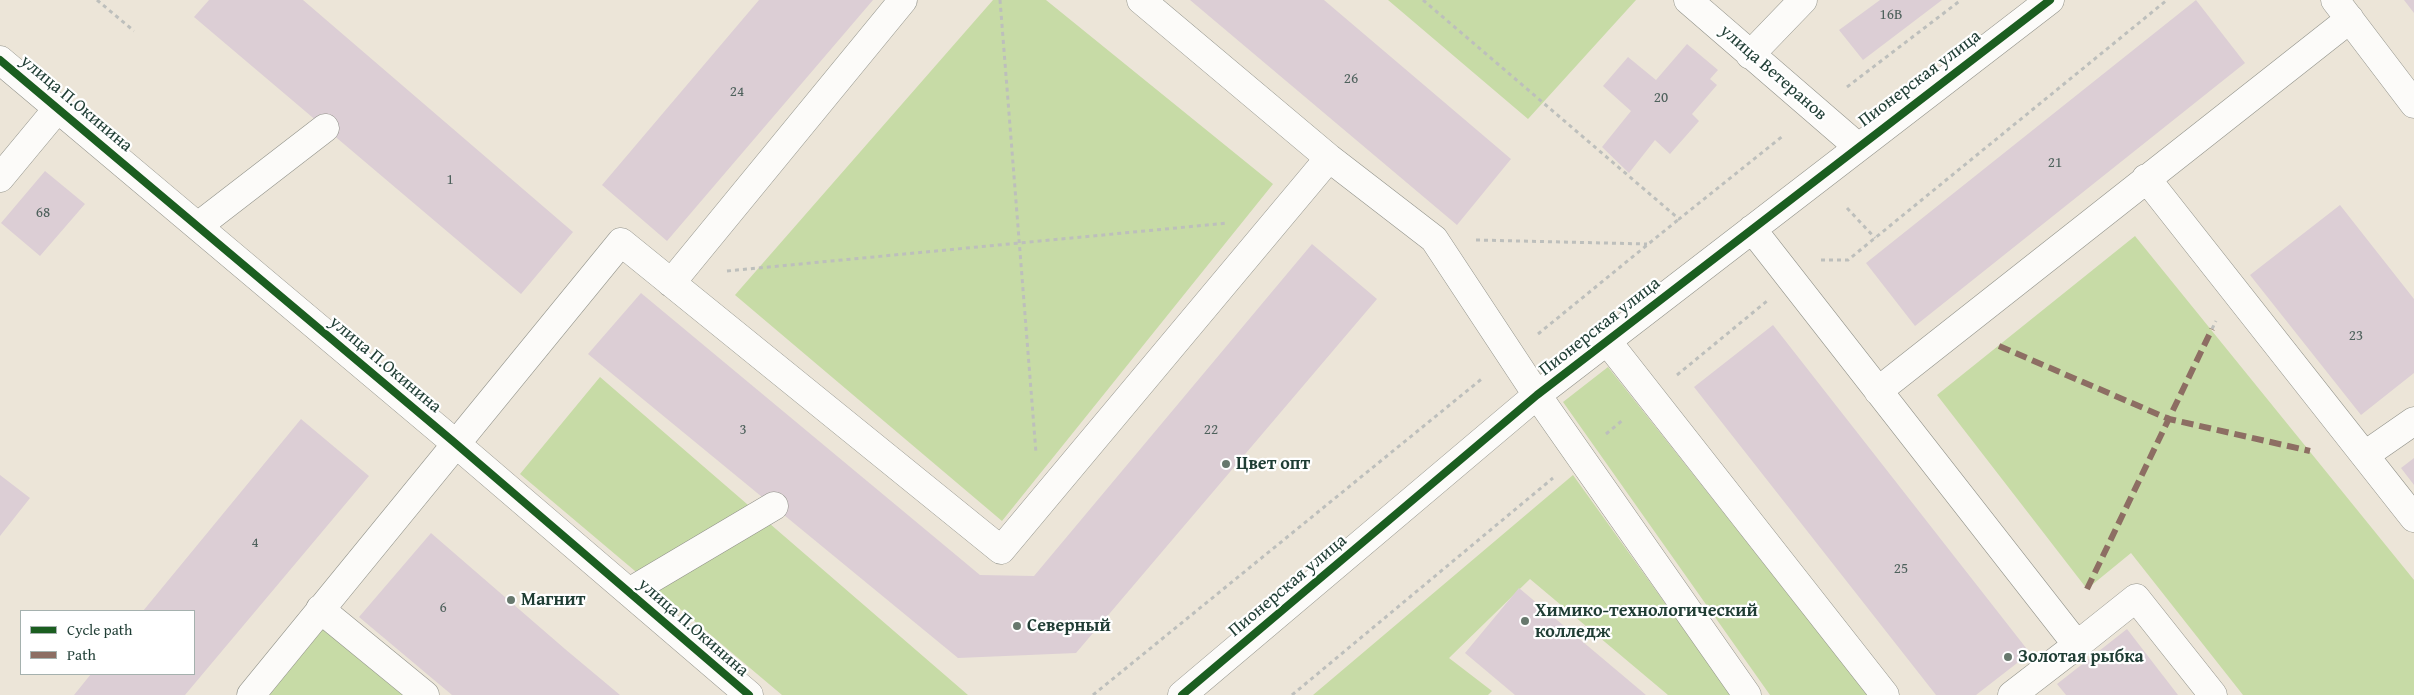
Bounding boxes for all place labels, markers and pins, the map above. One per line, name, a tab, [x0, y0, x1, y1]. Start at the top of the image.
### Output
place label: Цвет опт	[1236, 453, 1310, 475]
marker: Цвет опт	[1220, 458, 1232, 470]
place label: Магнит	[521, 589, 585, 611]
marker: Магнит	[505, 594, 517, 606]
place label: Химико-технологический колледж	[1535, 600, 1758, 642]
place label: Северный	[1027, 615, 1111, 637]
marker: Химико-технологический колледж	[1519, 615, 1531, 627]
marker: Северный	[1011, 620, 1023, 632]
place label: Золотая рыбка	[2018, 646, 2144, 668]
marker: Золотая рыбка	[2002, 651, 2014, 663]

